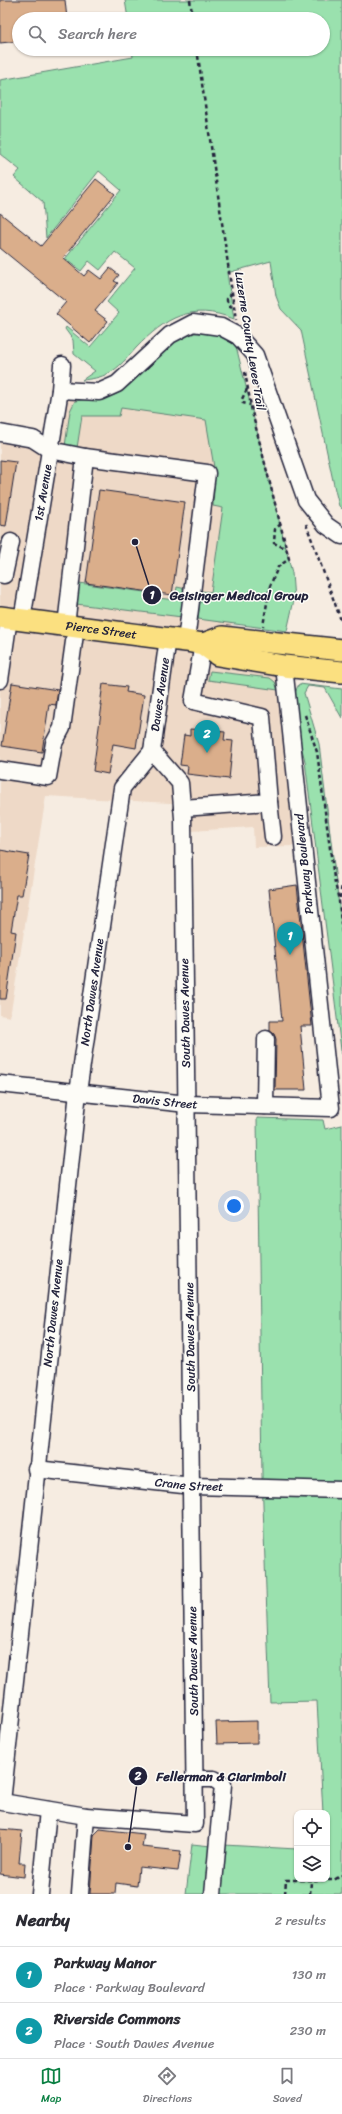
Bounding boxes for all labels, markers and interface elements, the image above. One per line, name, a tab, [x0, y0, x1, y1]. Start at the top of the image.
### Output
search box	[12, 12, 330, 56]
text: Search here	[58, 21, 137, 47]
icon: search	[26, 23, 48, 45]
street label: Luzerne County Levee Trail	[228, 270, 272, 413]
street label: 1st Avenue	[27, 462, 59, 523]
callout: Geisinger Medical Group	[142, 583, 316, 608]
text: 1	[149, 584, 155, 606]
text: Geisinger Medical Group	[169, 584, 308, 607]
street label: Pierce Street	[64, 615, 138, 646]
street label: Dawes Avenue	[144, 656, 176, 733]
pin: 2	[194, 720, 220, 753]
street label: Parkway Boulevard	[288, 812, 320, 915]
pin: 1	[277, 922, 303, 955]
street label: North Dawes Avenue	[74, 937, 110, 1047]
street label: South Dawes Avenue	[173, 958, 197, 1068]
street label: Davis Street	[131, 1087, 198, 1115]
your location	[224, 1196, 244, 1216]
street label: North Dawes Avenue	[36, 1258, 70, 1368]
street label: South Dawes Avenue	[178, 1282, 202, 1392]
street label: Crane Street	[154, 1471, 224, 1498]
street label: South Dawes Avenue	[181, 1606, 205, 1716]
callout: Fellerman & Ciarimboli	[128, 1764, 294, 1789]
text: 2	[134, 1765, 142, 1787]
text: Fellerman & Ciarimboli	[155, 1765, 287, 1788]
map controls	[294, 1810, 330, 1882]
button: locate	[294, 1810, 330, 1846]
button: layers	[294, 1846, 330, 1882]
text: Nearby	[16, 1905, 70, 1935]
text: 2 results	[275, 1909, 326, 1932]
text: Parkway Manor	[54, 1950, 156, 1976]
text: 1	[26, 1963, 32, 1986]
text: 130 m	[292, 1963, 326, 1986]
text: Place · Parkway Boulevard	[54, 1976, 205, 1999]
text: Riverside Commons	[54, 2006, 180, 2032]
text: 2	[25, 2019, 33, 2042]
text: 230 m	[290, 2019, 326, 2042]
text: Place · South Dawes Avenue	[54, 2032, 214, 2055]
tab: Map	[40, 2065, 62, 2108]
tab: Directions	[143, 2065, 192, 2108]
tab: Saved	[273, 2065, 302, 2108]

